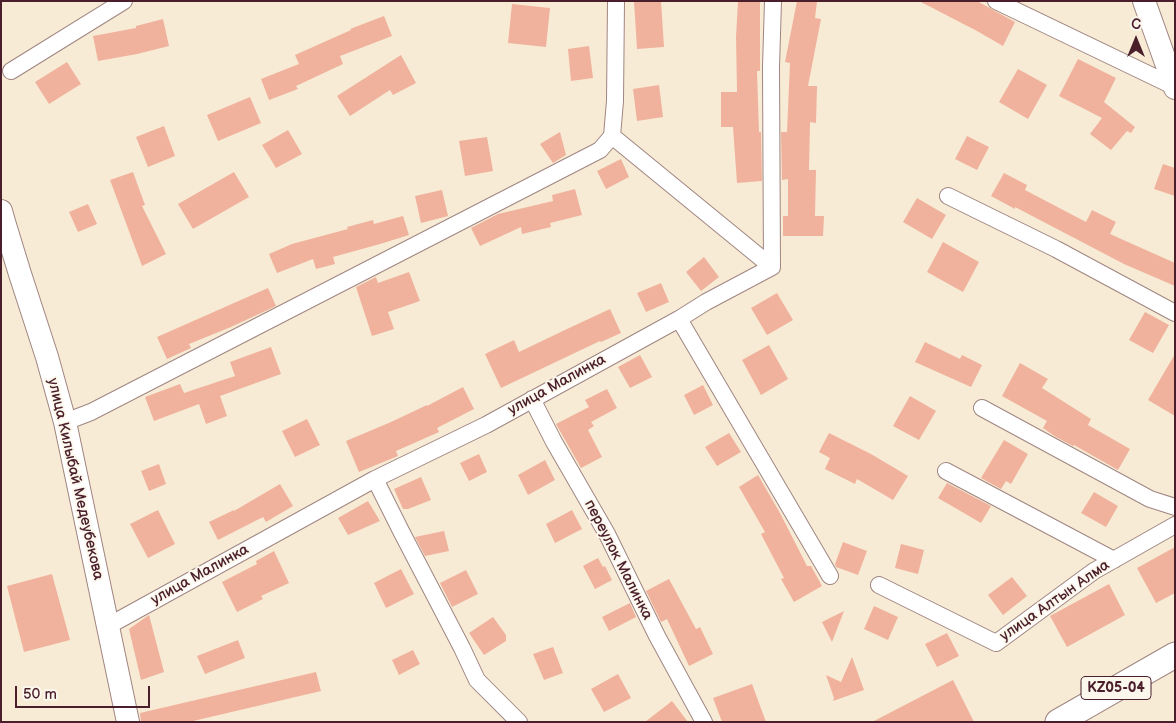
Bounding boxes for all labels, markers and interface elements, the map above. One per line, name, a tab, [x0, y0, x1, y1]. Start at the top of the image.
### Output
north arrow	[1111, 15, 1161, 65]
text: С	[1131, 16, 1141, 33]
street label: улица Малинка	[505, 351, 609, 419]
street label: улица Килыбай Медеубекова	[43, 376, 107, 582]
street label: переулок Малинка	[580, 497, 656, 623]
street label: улица Малинка	[148, 541, 252, 609]
street label: улица Алтын Алма	[997, 556, 1113, 646]
scale bar	[18, 676, 152, 708]
road number: KZ05-04	[1081, 676, 1151, 700]
text: 50 m	[23, 685, 57, 704]

